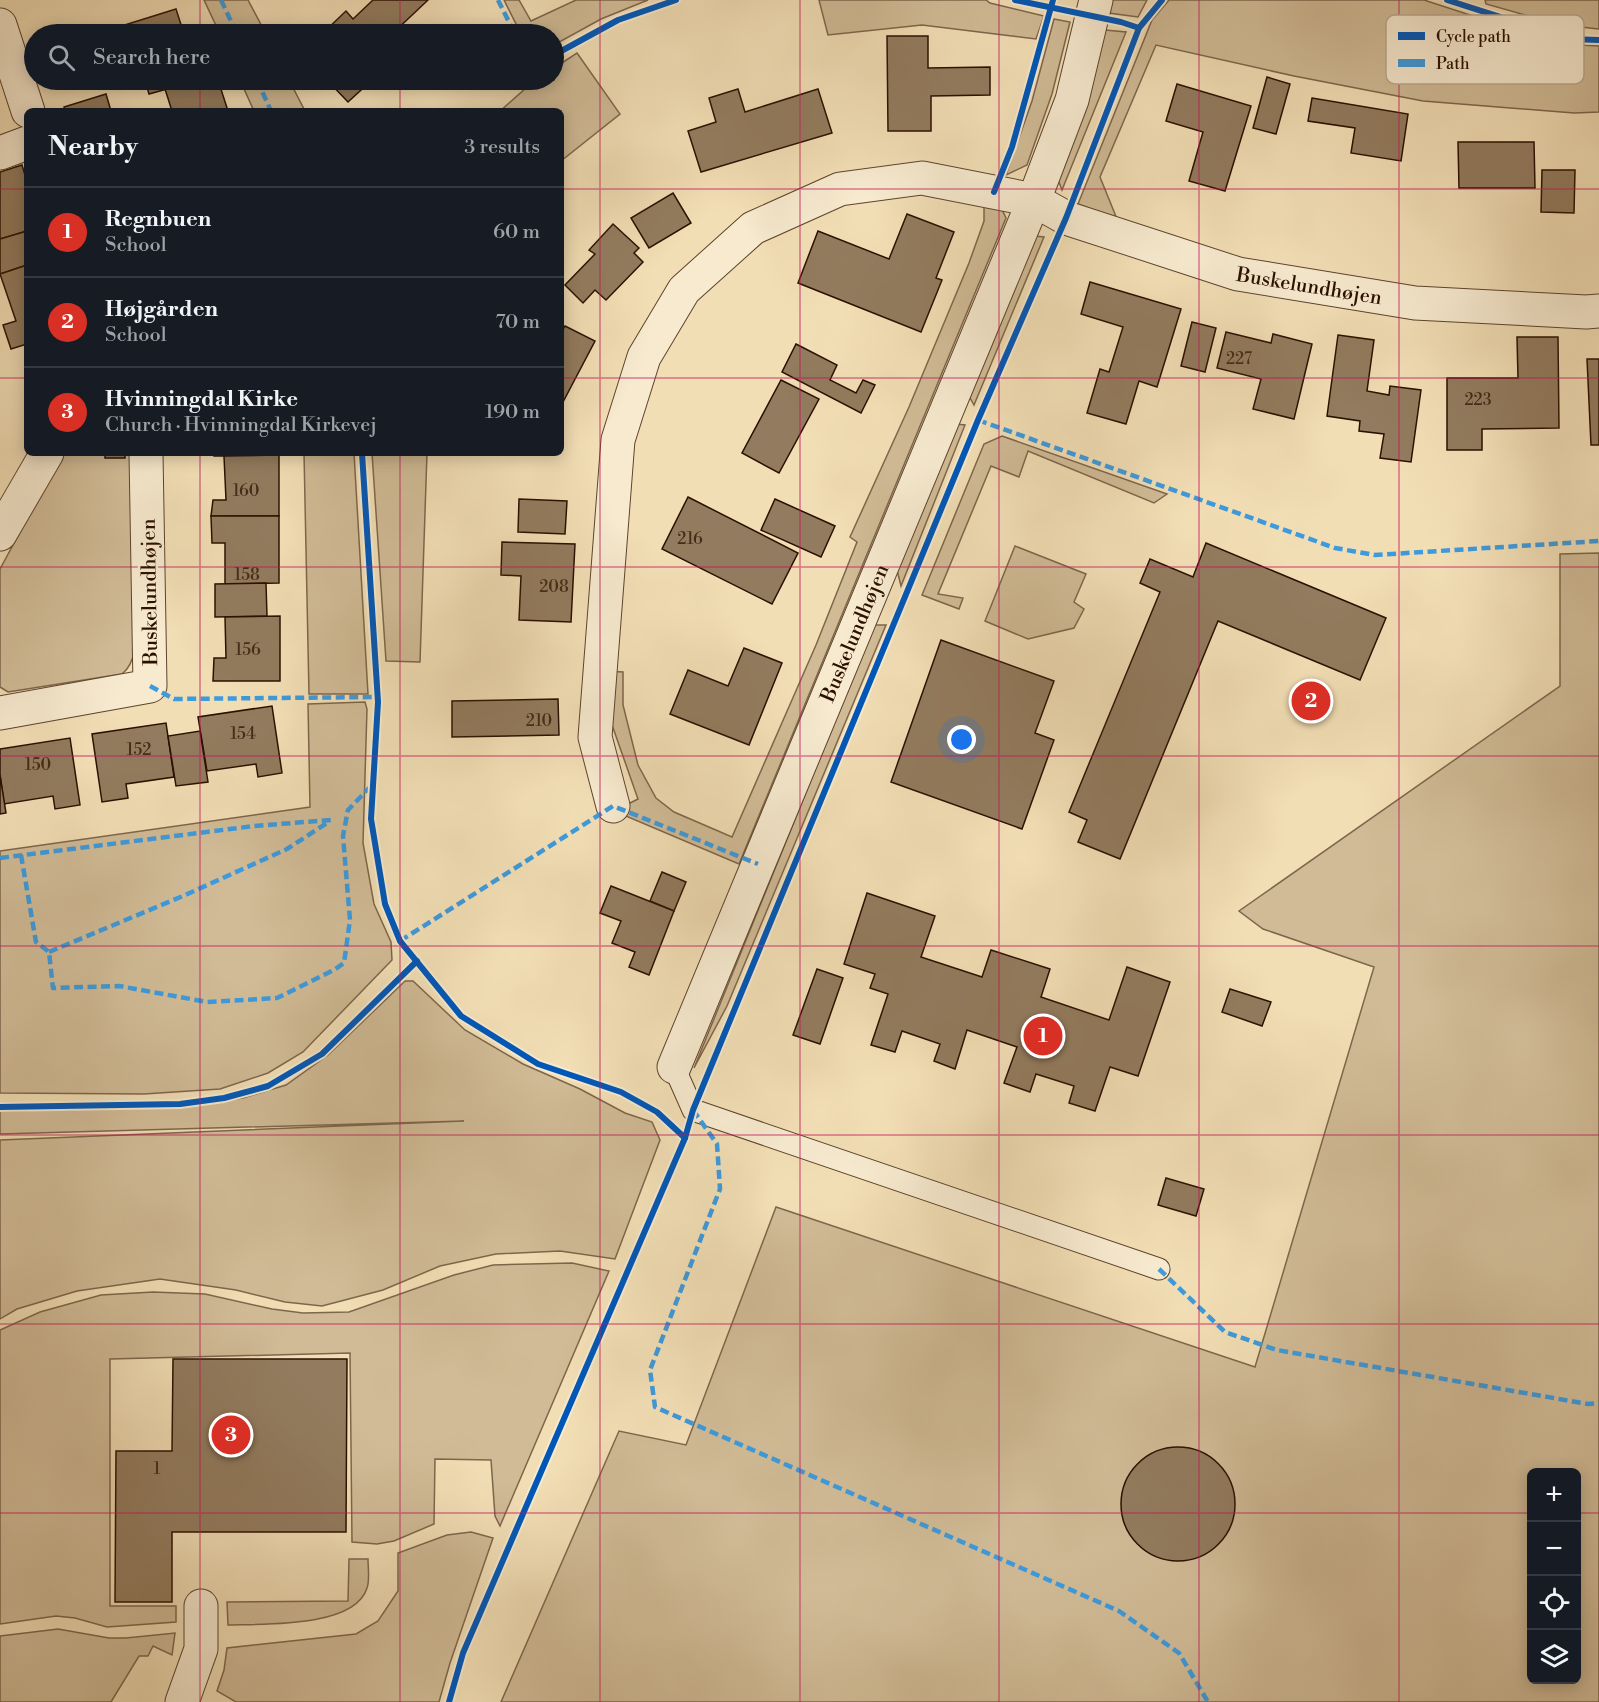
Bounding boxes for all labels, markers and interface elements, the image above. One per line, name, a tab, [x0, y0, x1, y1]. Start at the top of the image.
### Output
legend	[1386, 15, 1584, 84]
search box	[24, 24, 564, 90]
text: Cycle path	[1436, 27, 1511, 47]
icon: search	[45, 41, 78, 74]
text: Search here	[93, 44, 210, 71]
text: Path	[1436, 54, 1470, 74]
text: Nearby	[48, 131, 138, 163]
text: 3 results	[464, 135, 540, 160]
text: Regnbuen	[105, 206, 211, 233]
text: 1	[63, 220, 72, 245]
text: 60 m	[493, 220, 540, 245]
text: School	[105, 233, 167, 258]
street label: Buskelundhøjen	[1233, 263, 1384, 311]
text: Højgården	[105, 296, 218, 323]
text: 2	[61, 310, 74, 335]
text: 70 m	[496, 310, 540, 335]
text: School	[105, 323, 167, 348]
house number: 227	[1226, 349, 1252, 369]
text: Hvinningdal Kirke	[105, 386, 298, 413]
house number: 223	[1464, 390, 1492, 410]
text: 3	[61, 400, 74, 425]
text: 190 m	[485, 400, 540, 425]
text: Church · Hvinningdal Kirkevej	[105, 413, 377, 438]
house number: 160	[233, 481, 259, 501]
street label: Buskelundhøjen	[137, 518, 164, 667]
house number: 216	[677, 529, 703, 549]
street label: Buskelundhøjen	[815, 561, 895, 707]
house number: 158	[234, 565, 260, 585]
house number: 208	[539, 577, 569, 597]
house number: 156	[235, 640, 261, 660]
pin: 2	[1292, 678, 1330, 724]
house number: 210	[526, 711, 552, 731]
house number: 154	[230, 724, 256, 744]
your location	[947, 725, 976, 754]
house number: 152	[127, 740, 151, 760]
house number: 150	[25, 755, 51, 775]
pin: 1	[1024, 1014, 1062, 1058]
pin: 3	[212, 1412, 250, 1458]
house number: 1	[154, 1459, 161, 1479]
map controls	[1527, 1468, 1581, 1684]
button: +	[1527, 1468, 1581, 1522]
button: −	[1527, 1522, 1581, 1576]
button: locate	[1527, 1576, 1581, 1630]
button: layers	[1527, 1630, 1581, 1684]

